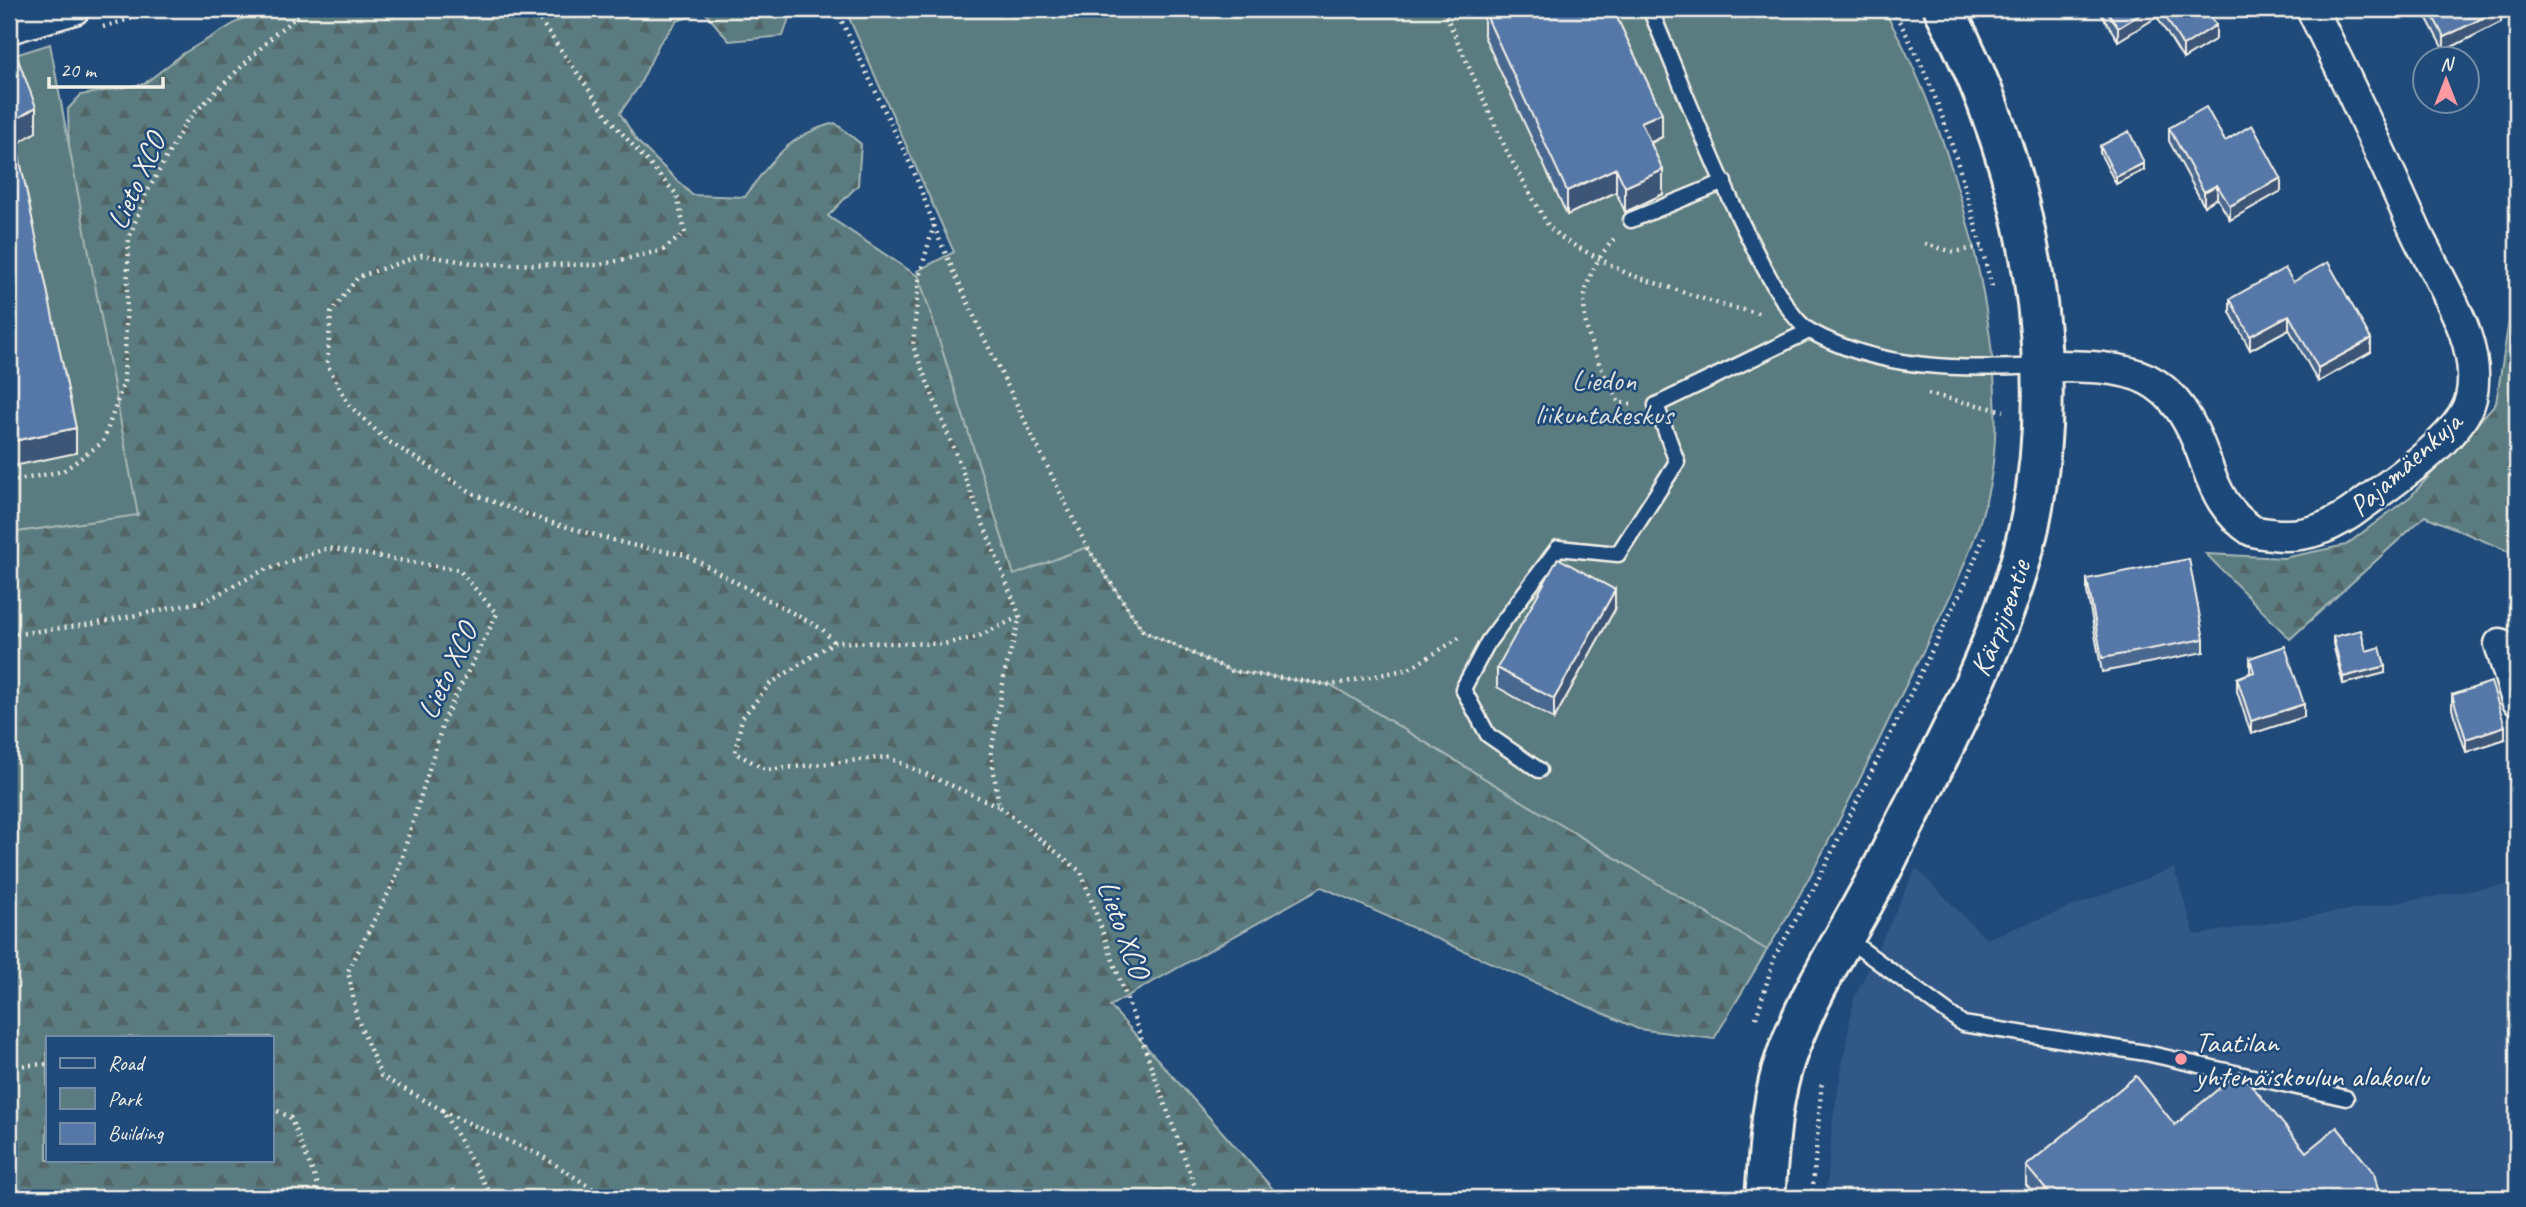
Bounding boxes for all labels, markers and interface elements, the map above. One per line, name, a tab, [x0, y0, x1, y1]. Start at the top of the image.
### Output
scale bar	[49, 46, 163, 90]
north arrow	[2410, 46, 2480, 116]
text: N	[2440, 52, 2455, 76]
text: 20 m	[60, 57, 98, 83]
street label: Lieto XCO	[98, 124, 175, 235]
park label: Liedon liikuntakeskus	[1535, 361, 1676, 433]
street label: Pajamäenkuja	[2341, 402, 2471, 525]
street label: Kärpijoentie	[1961, 553, 2039, 682]
street label: Lieto XCO	[408, 614, 487, 725]
street label: Lieto XCO	[1089, 875, 1160, 986]
place label: Taatilan yhtenäiskoulun alakoulu	[2193, 1023, 2431, 1095]
legend	[46, 1036, 273, 1162]
text: Road	[108, 1050, 147, 1076]
marker: Taatilan yhtenäiskoulun alakoulu	[2173, 1051, 2189, 1067]
text: Park	[108, 1086, 143, 1112]
text: Building	[108, 1120, 165, 1146]

